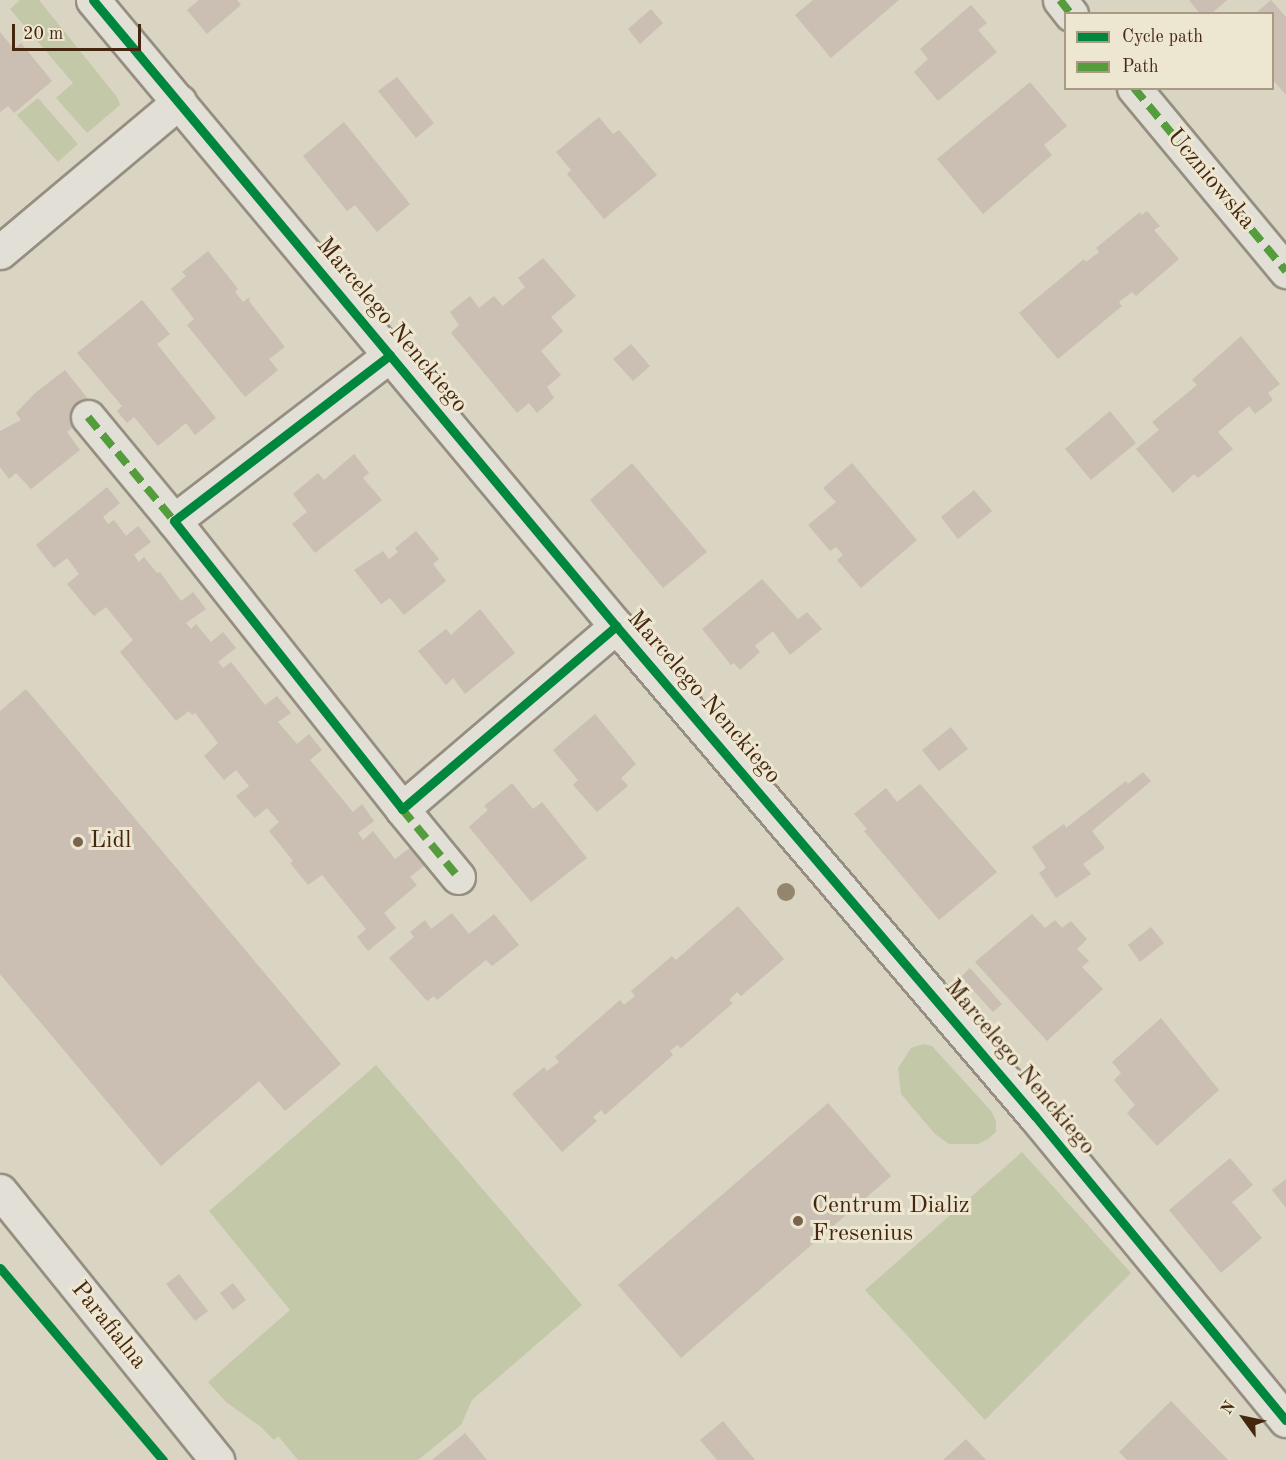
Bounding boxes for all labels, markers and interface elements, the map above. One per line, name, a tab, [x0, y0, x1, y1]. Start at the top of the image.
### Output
scale bar	[15, 12, 144, 50]
legend	[1064, 12, 1274, 90]
text: 20 m	[23, 25, 63, 43]
text: Cycle path	[1122, 28, 1203, 46]
text: Path	[1122, 58, 1158, 76]
street label: Uczniowska	[1159, 124, 1261, 236]
street label: Marcelego Nenckiego	[309, 232, 473, 420]
street label: Marcelego Nenckiego	[620, 605, 786, 791]
place label: Lidl	[90, 828, 132, 856]
marker: Lidl	[71, 835, 85, 849]
street label: Marcelego Nenckiego	[937, 974, 1101, 1162]
place label: Centrum Dializ Fresenius	[812, 1193, 969, 1249]
marker: Centrum Dializ Fresenius	[789, 1212, 807, 1230]
street label: Parafialna	[64, 1276, 152, 1376]
north arrow	[1214, 1388, 1274, 1448]
text: N	[1219, 1399, 1239, 1418]

